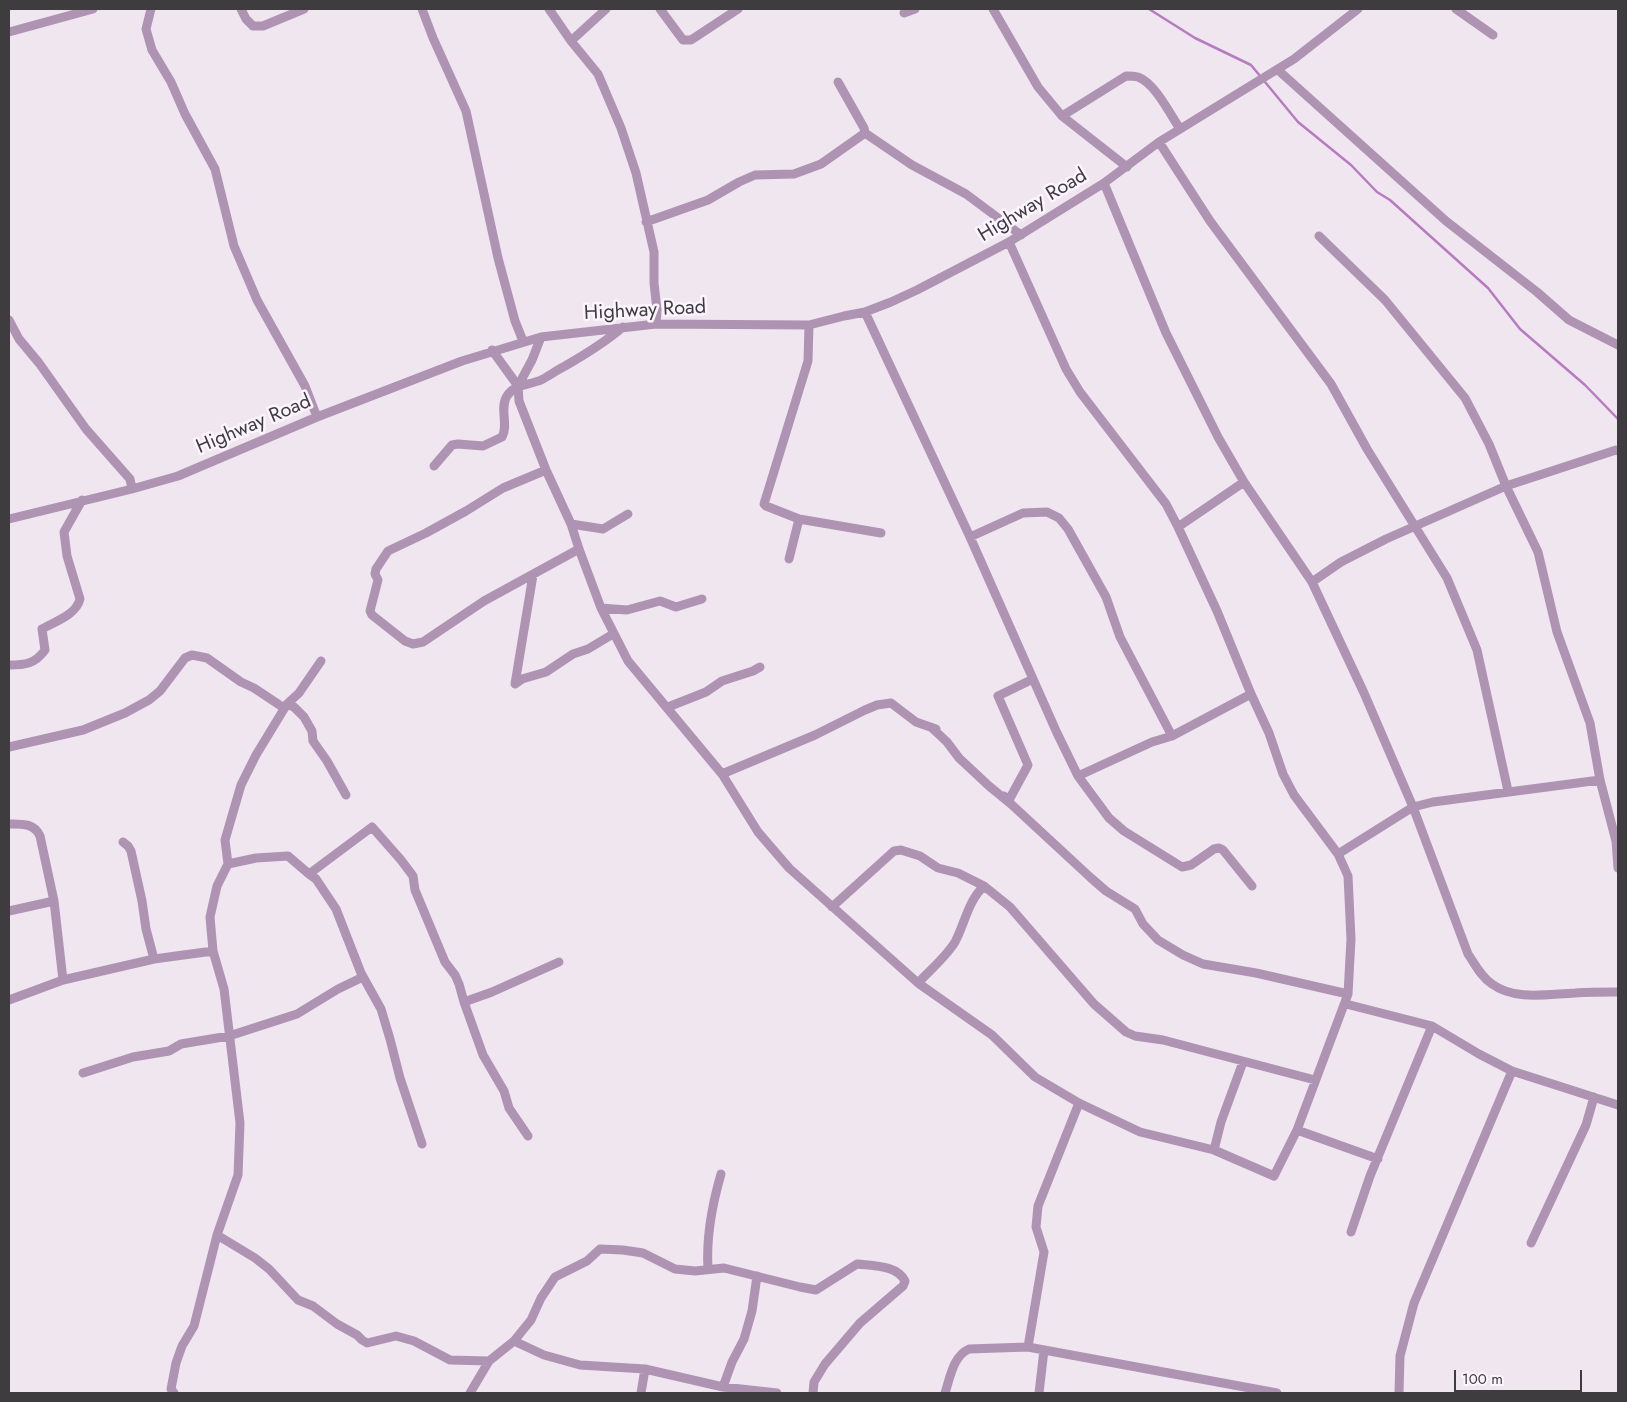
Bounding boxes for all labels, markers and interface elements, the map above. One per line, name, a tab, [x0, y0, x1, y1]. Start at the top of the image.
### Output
street label: Highway Road	[974, 164, 1092, 248]
street label: Highway Road	[583, 296, 707, 326]
street label: Highway Road	[193, 390, 315, 460]
scale bar	[1457, 1360, 1584, 1392]
text: 100 m	[1462, 1368, 1503, 1390]

